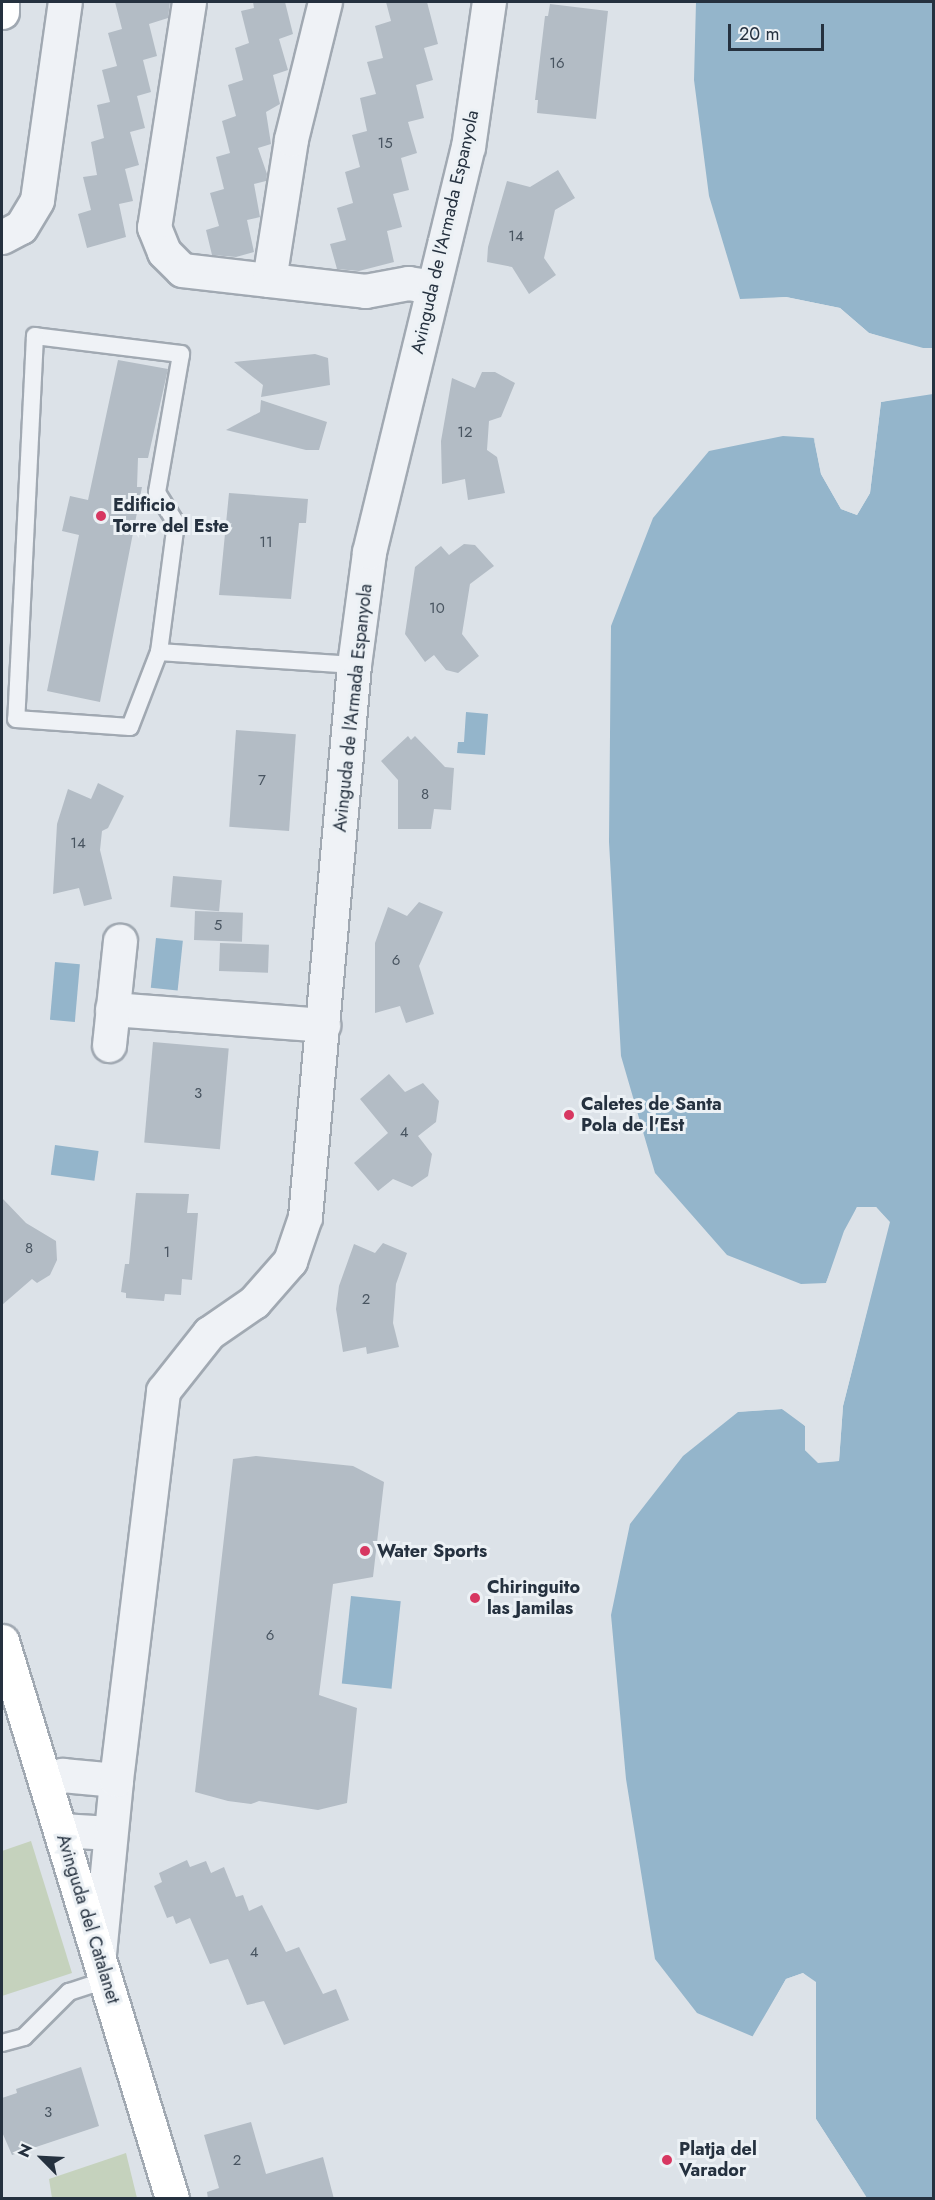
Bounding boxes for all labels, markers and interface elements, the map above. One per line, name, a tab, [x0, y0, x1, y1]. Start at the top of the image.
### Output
scale bar	[731, 12, 827, 50]
text: 20 m	[739, 21, 779, 47]
house number: 16	[549, 55, 565, 73]
street label: Avinguda de l'Armada Espanyola	[406, 108, 484, 356]
house number: 15	[377, 135, 393, 153]
house number: 14	[508, 228, 524, 246]
house number: 12	[457, 424, 473, 442]
place label: Edificio Torre del Este	[113, 495, 229, 538]
marker: Edificio Torre del Este	[94, 509, 108, 523]
house number: 11	[259, 534, 273, 552]
street label: Avinguda de l'Armada Espanyola	[329, 583, 377, 833]
house number: 10	[429, 600, 445, 618]
house number: 7	[258, 772, 266, 790]
house number: 8	[421, 786, 429, 804]
house number: 14	[70, 835, 86, 853]
house number: 5	[214, 917, 222, 935]
house number: 6	[392, 952, 400, 970]
house number: 3	[194, 1085, 202, 1103]
place label: Caletes de Santa Pola de l'Est	[581, 1094, 722, 1136]
marker: Caletes de Santa Pola de l'Est	[562, 1108, 576, 1122]
house number: 4	[400, 1124, 408, 1142]
house number: 8	[25, 1240, 33, 1258]
house number: 1	[164, 1244, 170, 1262]
house number: 2	[362, 1291, 370, 1309]
place label: Water Sports	[377, 1540, 487, 1562]
marker: Water Sports	[358, 1544, 372, 1558]
place label: Chiringuito las Jamilas	[487, 1577, 580, 1620]
marker: Chiringuito las Jamilas	[468, 1591, 482, 1605]
house number: 6	[266, 1627, 274, 1645]
street label: Avinguda del Catalanet	[52, 1832, 124, 2006]
house number: 4	[250, 1944, 258, 1962]
house number: 3	[44, 2104, 52, 2122]
north arrow	[12, 2128, 72, 2188]
place label: Platja del Varador	[679, 2139, 757, 2182]
text: N	[12, 2140, 38, 2161]
house number: 2	[233, 2152, 241, 2170]
marker: Platja del Varador	[660, 2153, 674, 2167]

